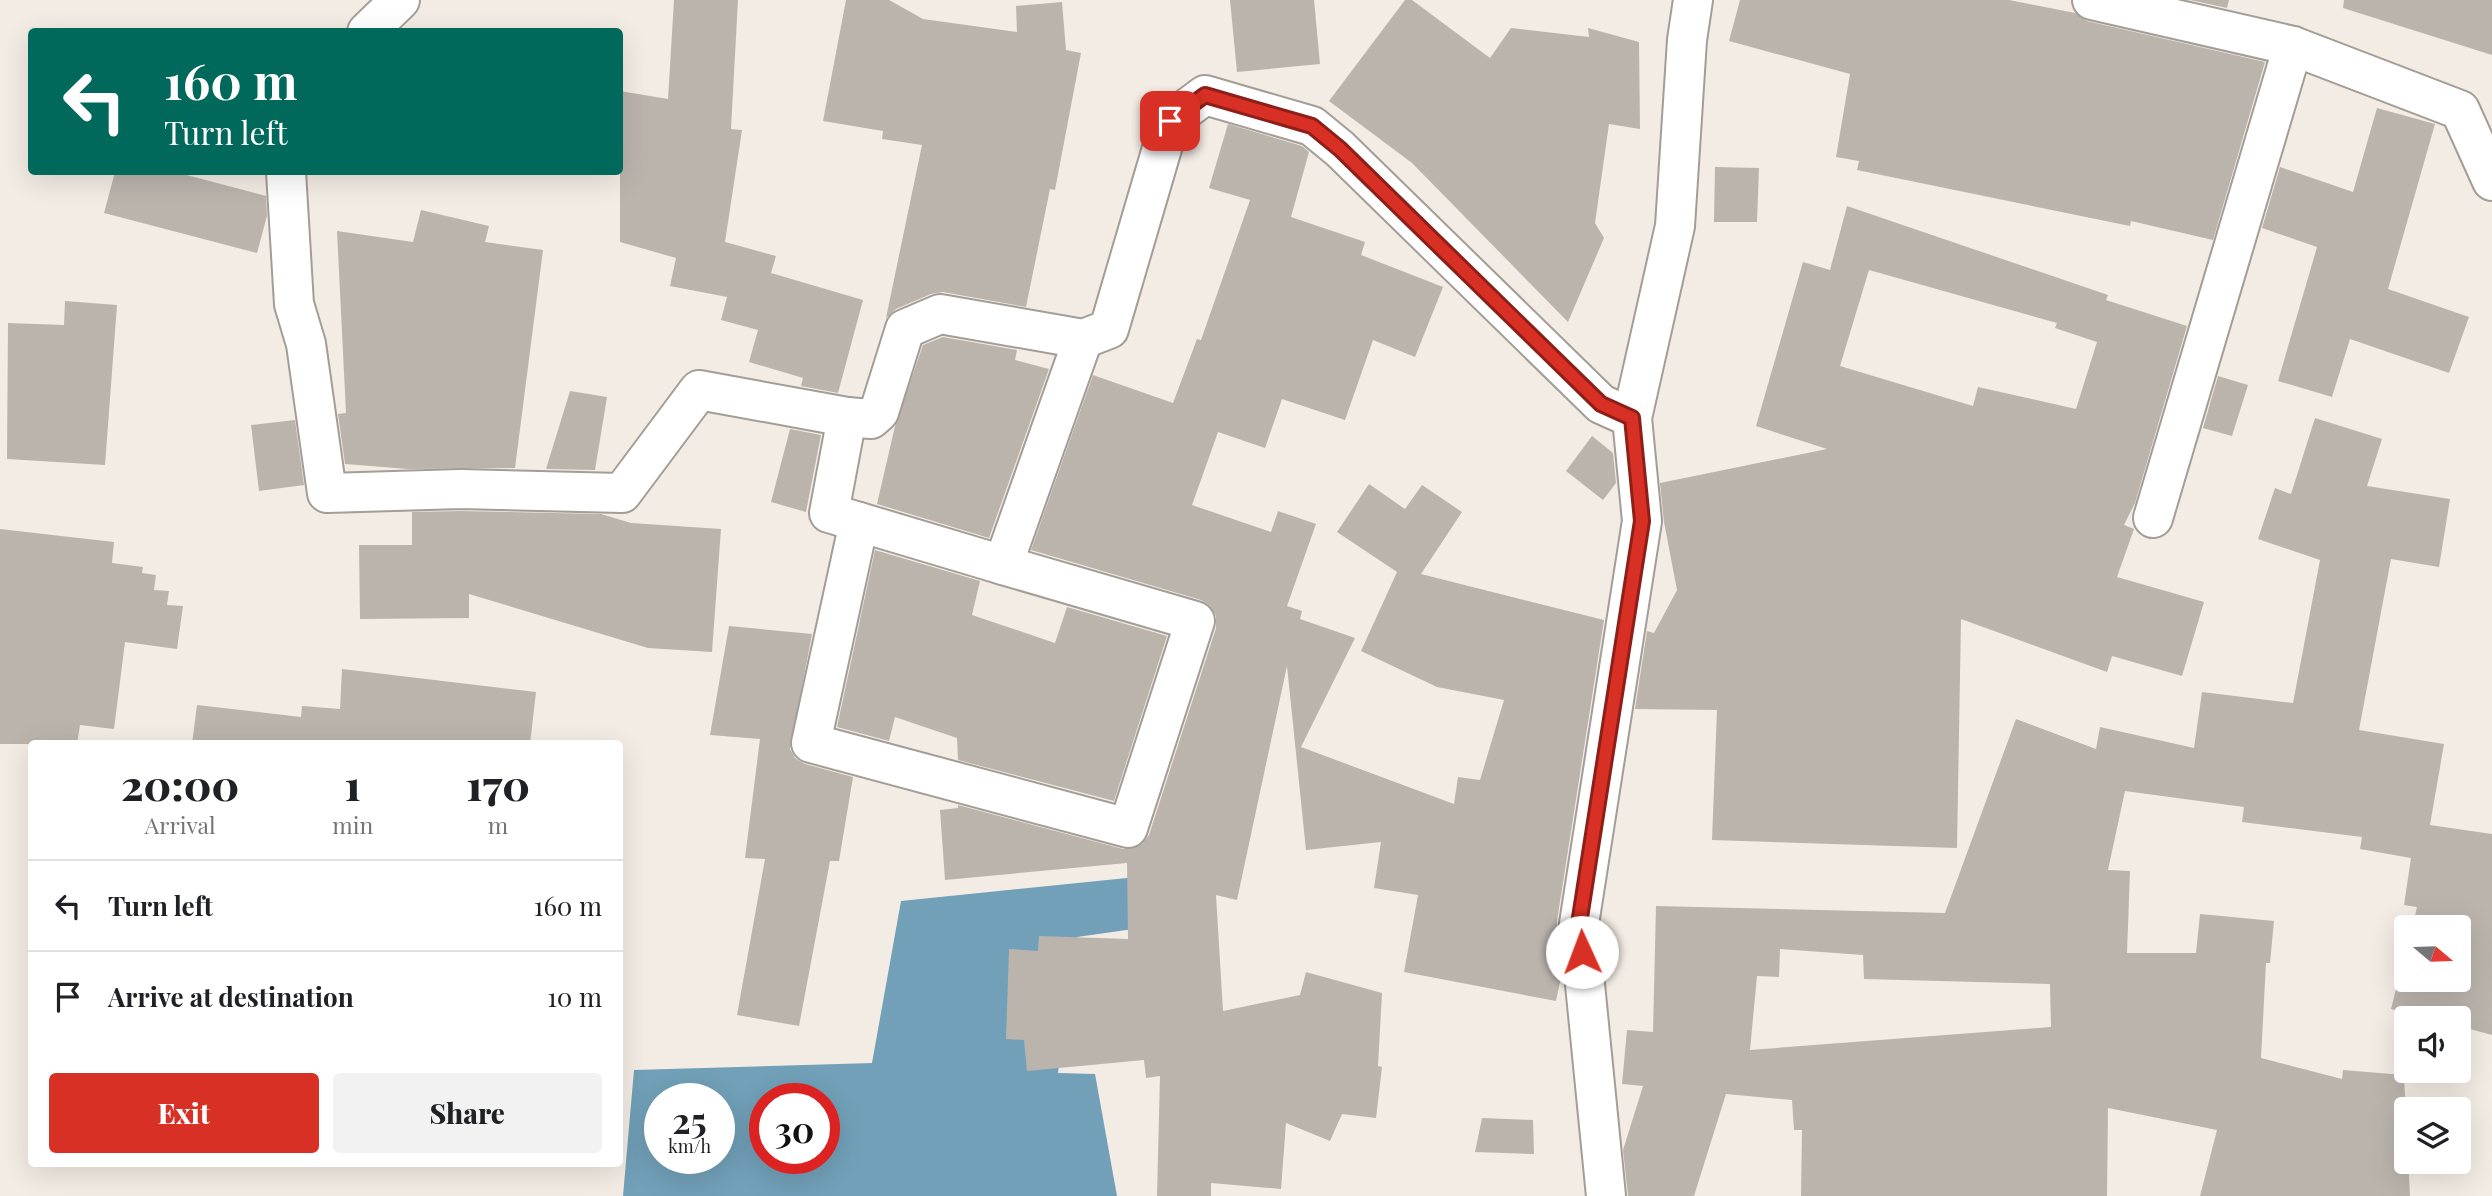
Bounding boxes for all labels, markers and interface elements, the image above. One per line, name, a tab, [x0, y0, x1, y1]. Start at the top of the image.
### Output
text: 160 m	[164, 47, 298, 112]
icon: left	[49, 56, 140, 147]
pin	[1140, 91, 1200, 151]
icon: arrive	[1151, 102, 1189, 140]
text: Turn left	[164, 110, 288, 153]
text: 20:00	[121, 756, 239, 812]
text: 1	[345, 756, 361, 812]
text: 170	[466, 756, 530, 812]
text: Arrival	[145, 809, 216, 840]
text: min	[332, 809, 373, 840]
text: m	[488, 809, 508, 840]
icon: left	[49, 887, 87, 925]
text: Turn left	[108, 888, 213, 923]
text: 160 m	[534, 888, 602, 923]
position arrow	[1545, 915, 1619, 989]
north arrow	[2394, 915, 2471, 992]
map controls	[2394, 915, 2471, 1174]
icon: arrive	[49, 978, 87, 1016]
text: Arrive at destination	[108, 979, 354, 1014]
text: 10 m	[547, 979, 602, 1014]
button: sound	[2394, 1006, 2471, 1083]
button: Exit	[49, 1073, 319, 1153]
button: Share	[333, 1073, 602, 1153]
speed limit sign: 30	[749, 1083, 840, 1174]
text: 25	[672, 1096, 707, 1143]
button: layers	[2394, 1097, 2471, 1174]
text: km/h	[668, 1134, 711, 1158]

